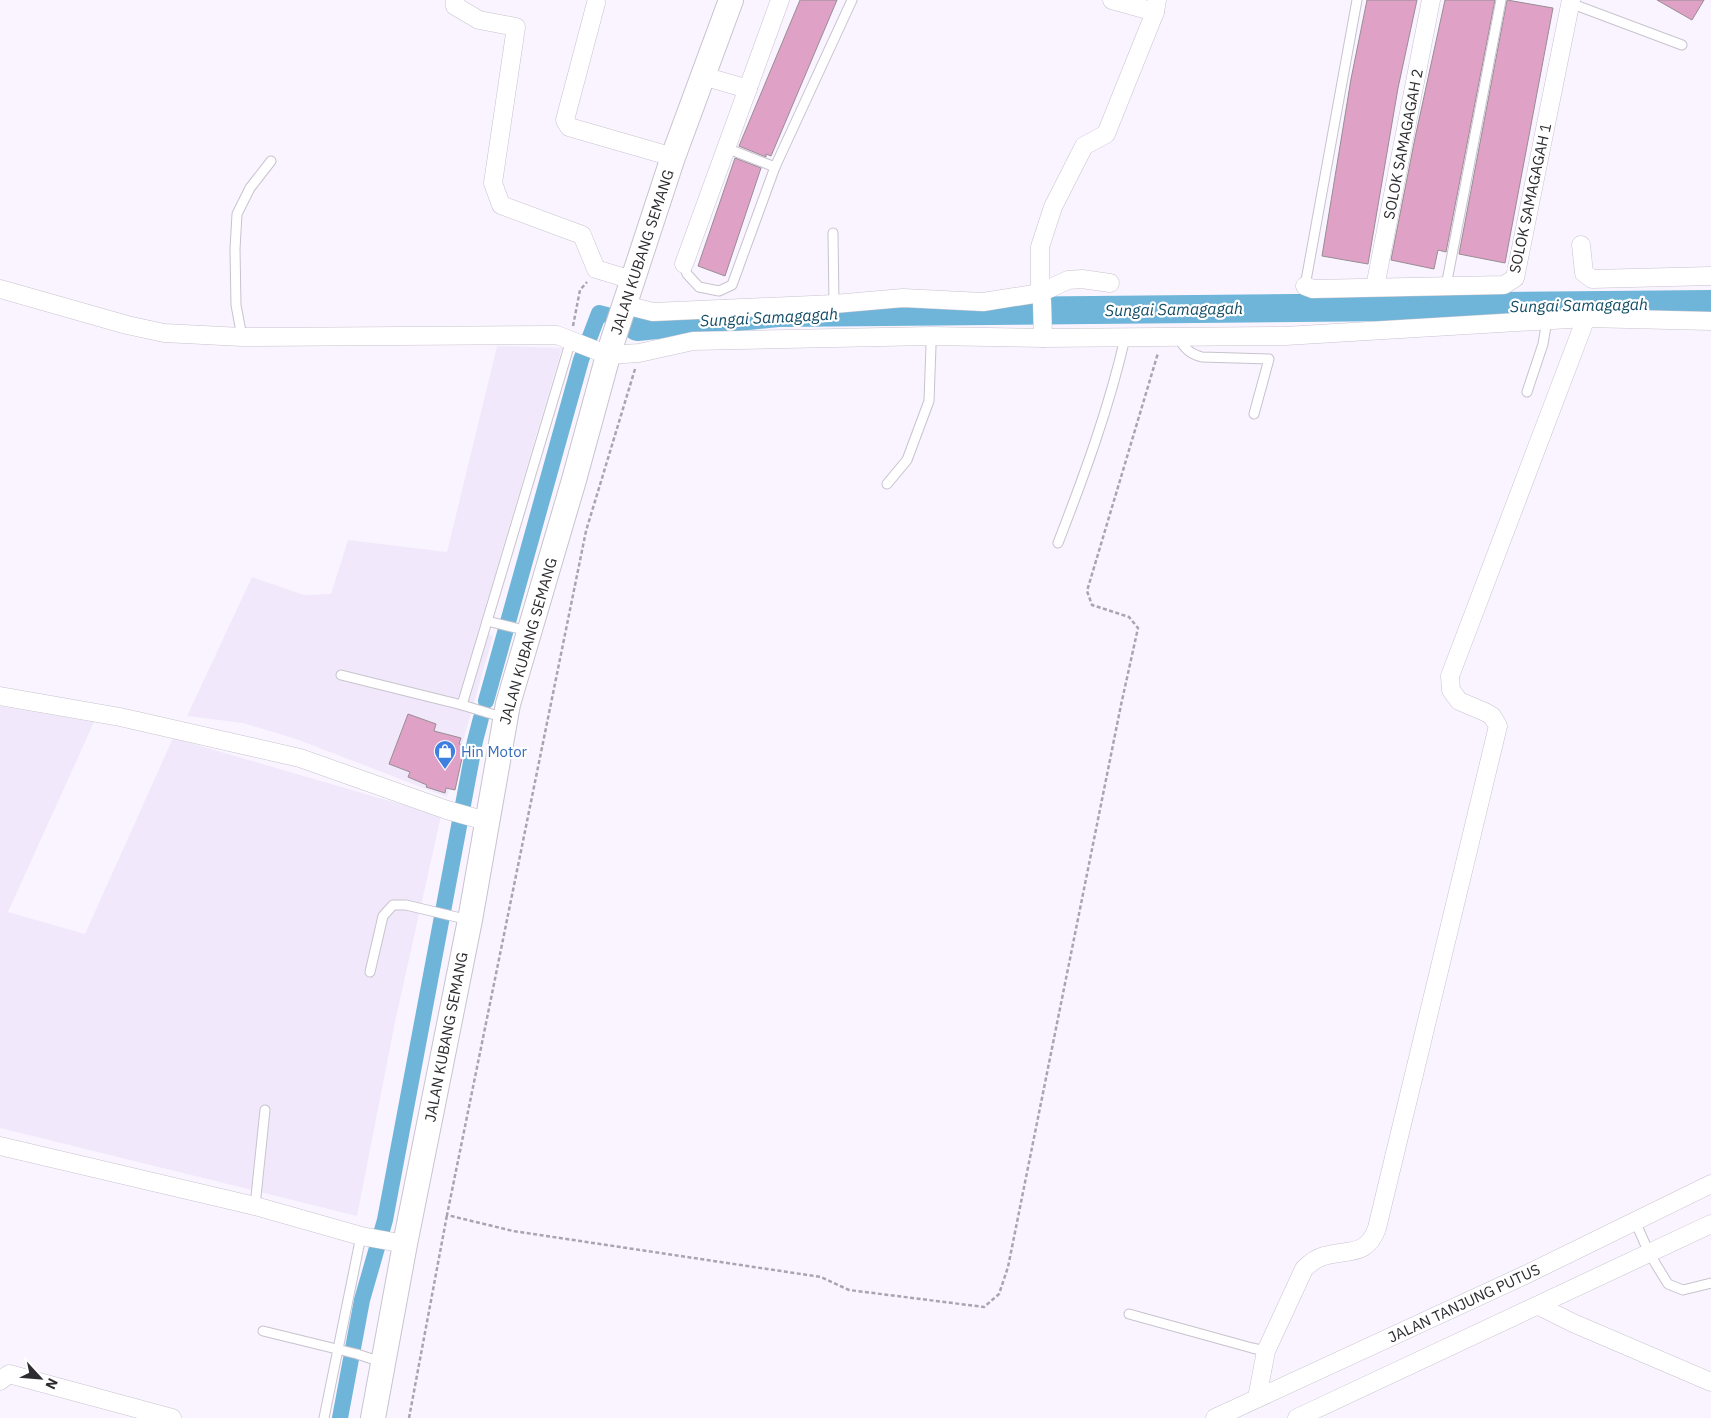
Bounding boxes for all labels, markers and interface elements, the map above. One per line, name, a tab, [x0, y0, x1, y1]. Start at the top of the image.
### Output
street label: SOLOK SAMAGAGAH 2	[1379, 67, 1427, 221]
street label: SOLOK SAMAGAGAH 1	[1505, 121, 1555, 275]
street label: JALAN KUBANG SEMANG	[606, 167, 678, 337]
water label: Sungai Samagagah	[1510, 294, 1648, 316]
water label: Sungai Samagagah	[1105, 298, 1243, 320]
water label: Sungai Samagagah	[700, 303, 838, 331]
street label: JALAN KUBANG SEMANG	[495, 555, 561, 727]
shop icon: Hin Motor	[433, 739, 457, 770]
place label: Hin Motor	[461, 742, 528, 761]
street label: JALAN KUBANG SEMANG	[420, 951, 472, 1123]
street label: JALAN TANJUNG PUTUS	[1385, 1259, 1543, 1347]
north arrow	[15, 1353, 65, 1403]
text: N	[41, 1375, 62, 1392]

